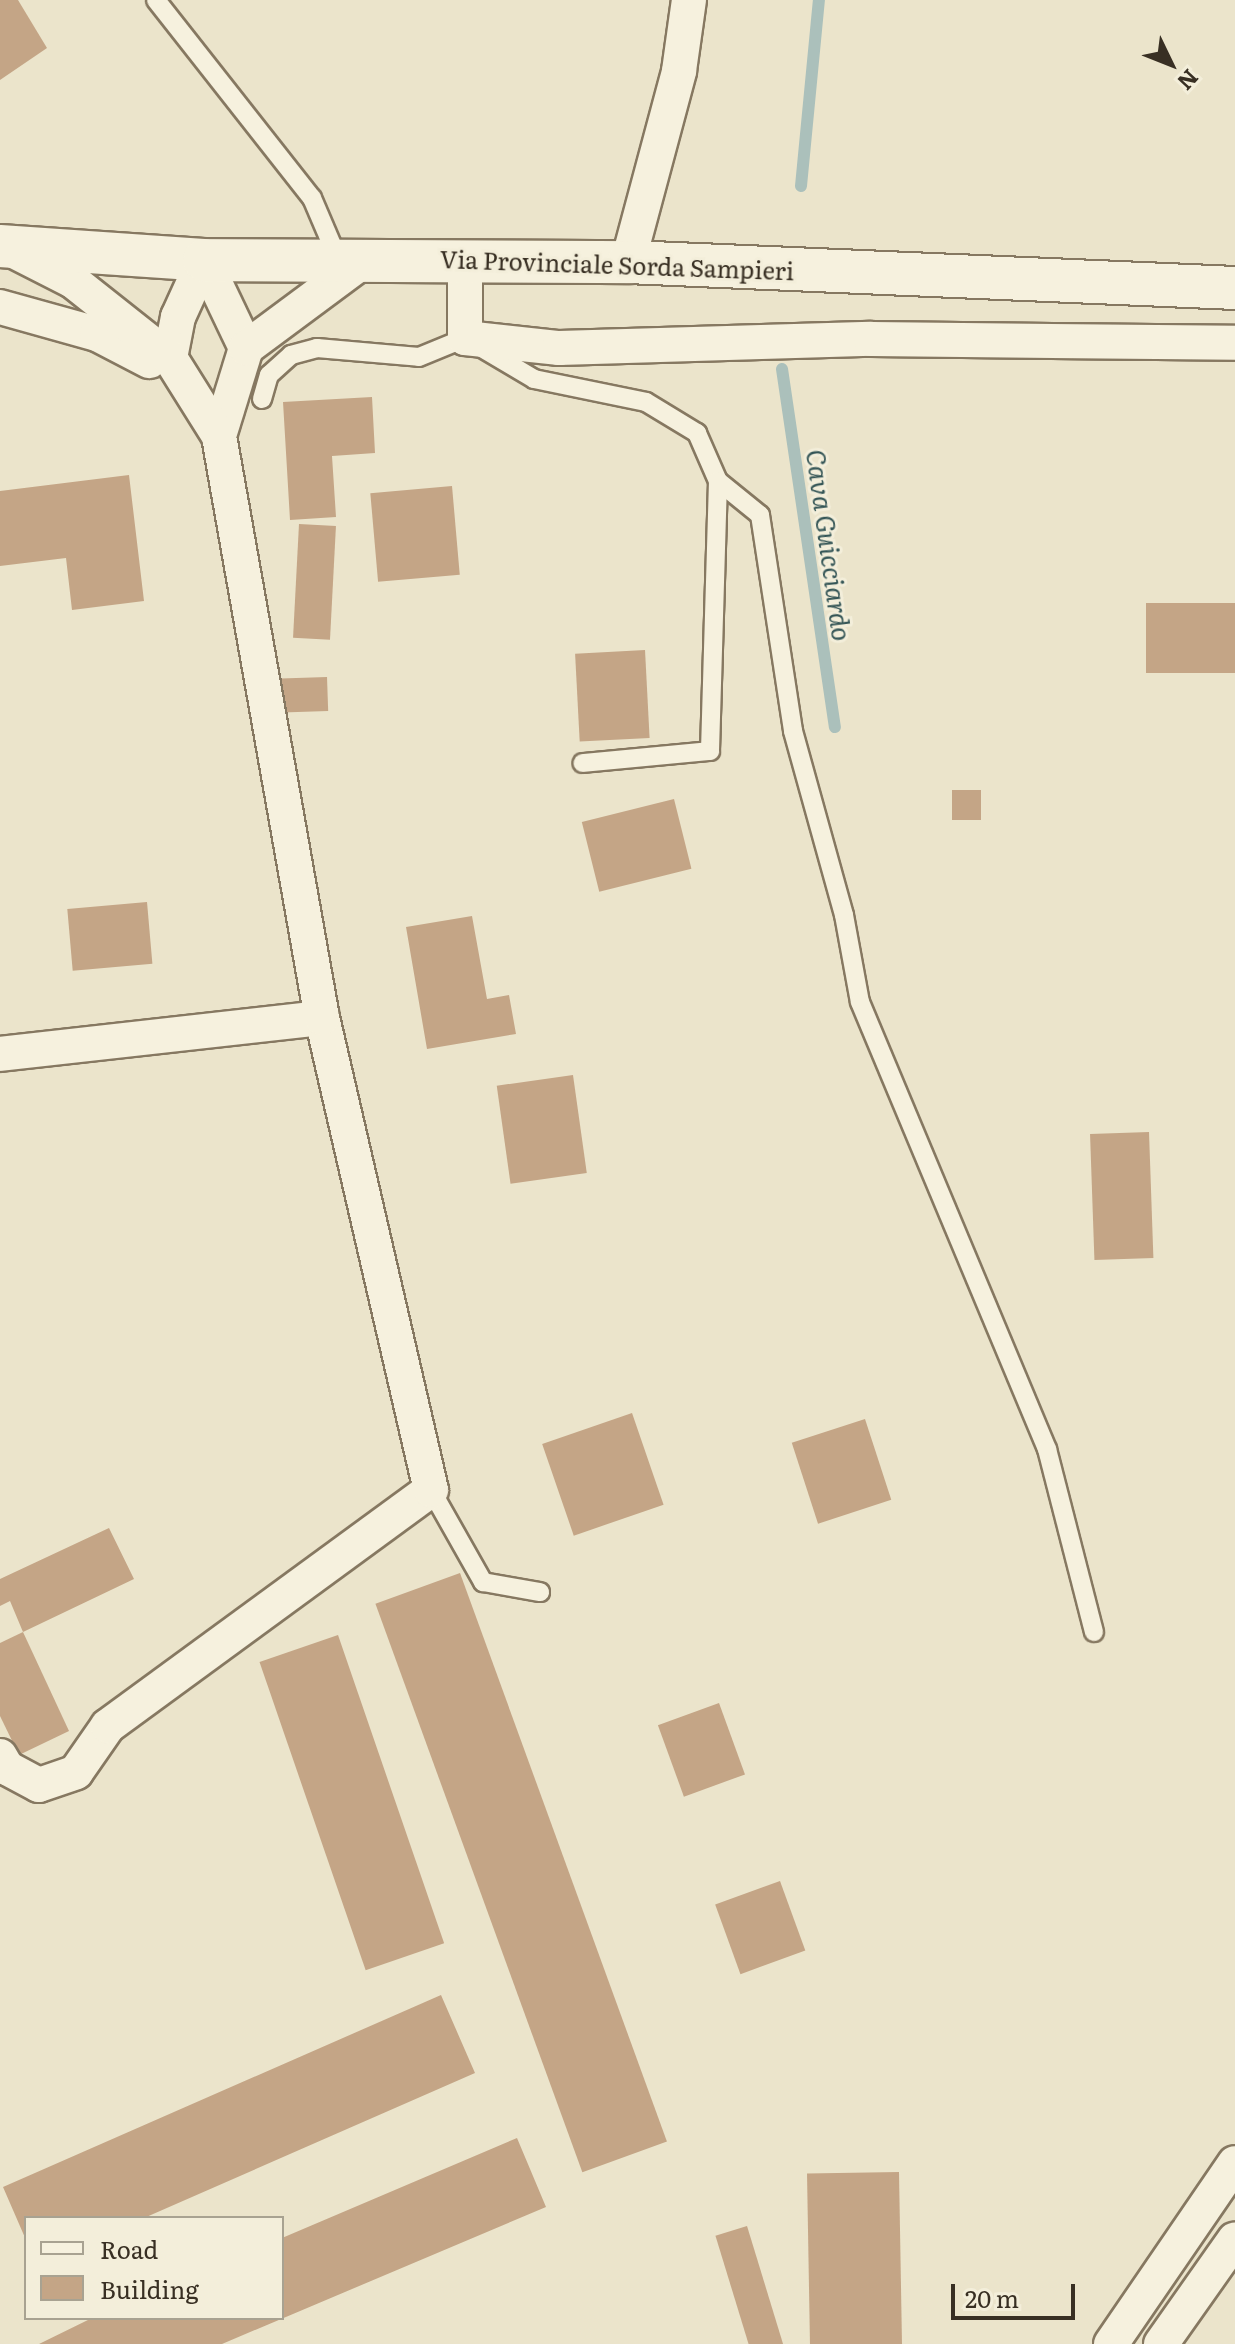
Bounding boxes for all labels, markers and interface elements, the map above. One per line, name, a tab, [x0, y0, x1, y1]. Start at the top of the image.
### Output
north arrow	[1131, 24, 1211, 104]
text: N	[1171, 63, 1207, 99]
street label: Via Provinciale Sorda Sampieri	[440, 243, 794, 285]
water label: Cava Guicciardo	[801, 447, 859, 643]
legend	[24, 2216, 284, 2320]
text: Road	[100, 2231, 158, 2266]
scale bar	[955, 2268, 1079, 2318]
text: Building	[100, 2271, 199, 2306]
text: 20 m	[965, 2280, 1019, 2315]

